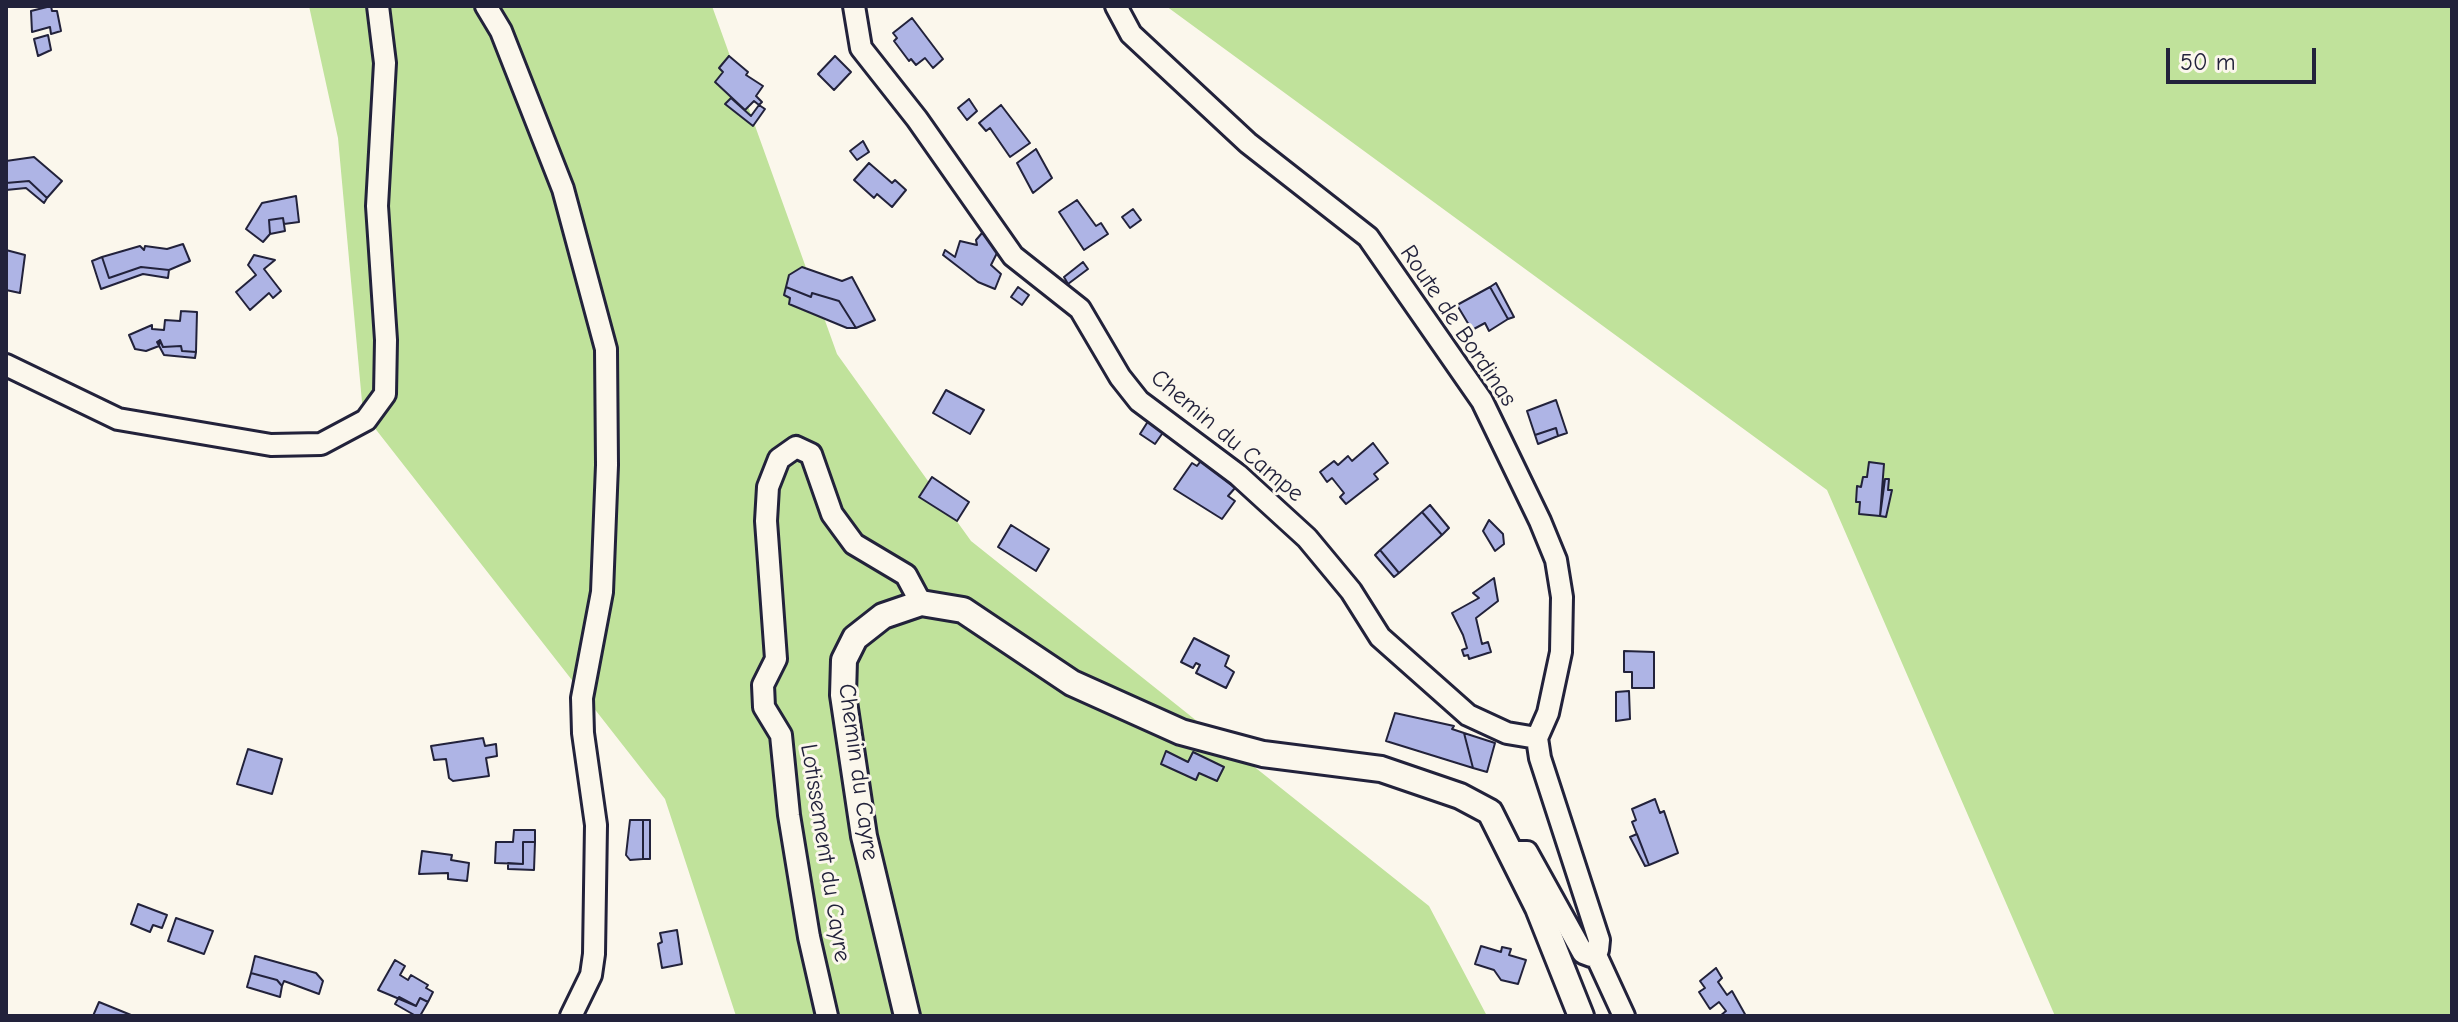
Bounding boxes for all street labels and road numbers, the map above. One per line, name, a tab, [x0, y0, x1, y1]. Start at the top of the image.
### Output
street label: Route de Bordinas	[1393, 240, 1523, 412]
street label: Chemin du Campe	[1145, 364, 1309, 508]
street label: Chemin du Cayre	[831, 682, 885, 862]
street label: Lotissement du Cayre	[794, 742, 856, 964]

